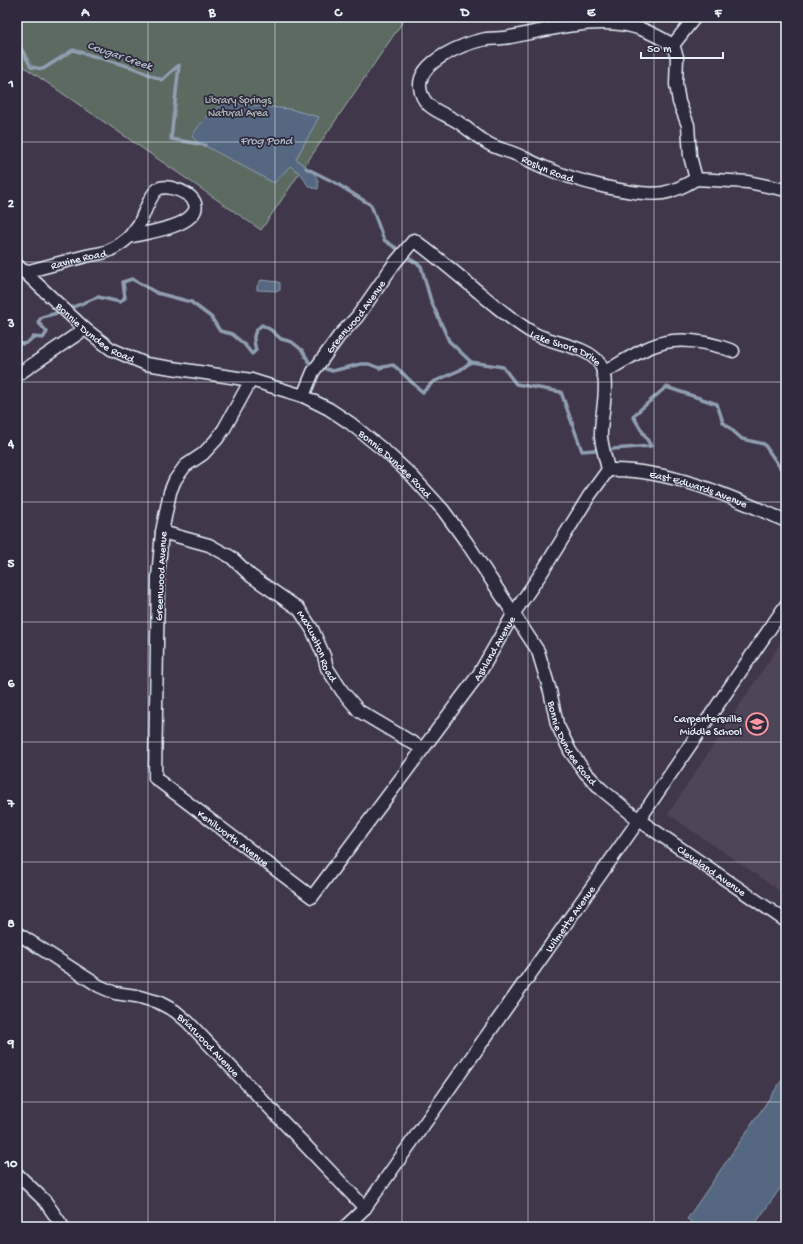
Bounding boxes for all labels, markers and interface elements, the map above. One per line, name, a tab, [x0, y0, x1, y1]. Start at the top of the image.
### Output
text: A	[80, 6, 90, 21]
text: B	[208, 6, 217, 21]
text: C	[333, 6, 343, 21]
text: D	[460, 6, 470, 21]
text: E	[587, 6, 596, 21]
text: F	[714, 6, 723, 21]
scale bar	[641, 34, 723, 60]
water label: Cougar Creek	[85, 39, 155, 75]
text: 50 m	[647, 43, 672, 57]
text: 1	[7, 77, 14, 92]
park label: Library Springs Natural Area	[205, 95, 272, 120]
water label: Frog Pond	[240, 135, 294, 149]
street label: Roslyn Road	[519, 154, 576, 186]
text: 2	[8, 197, 15, 212]
street label: Ravine Road	[50, 248, 109, 273]
street label: Greenwood Avenue	[324, 278, 389, 356]
street label: Bonnie Dundee Road	[52, 300, 137, 367]
text: 3	[7, 317, 15, 332]
street label: Lake Shore Drive	[528, 329, 603, 369]
street label: Bonnie Dundee Road	[355, 428, 434, 502]
text: 4	[7, 437, 15, 452]
street label: East Edwards Avenue	[648, 469, 749, 511]
street label: Greenwood Avenue	[154, 531, 170, 621]
text: 5	[8, 557, 15, 572]
street label: Maxwelton Road	[293, 609, 339, 686]
street label: Ashland Avenue	[472, 614, 519, 684]
text: 6	[8, 677, 15, 692]
street label: Bonnie Dundee Road	[544, 699, 599, 790]
school or university icon: Carpentersville Middle School	[744, 711, 770, 737]
place label: Carpentersville Middle School	[674, 714, 743, 739]
text: 7	[7, 797, 16, 812]
street label: Kenilworth Avenue	[194, 808, 271, 870]
street label: Cleveland Avenue	[674, 844, 748, 900]
street label: Wilmette Avenue	[544, 884, 599, 955]
text: 8	[7, 917, 15, 932]
street label: Briarwood Avenue	[173, 1011, 241, 1080]
text: 9	[7, 1037, 15, 1052]
text: 10	[4, 1157, 18, 1172]

